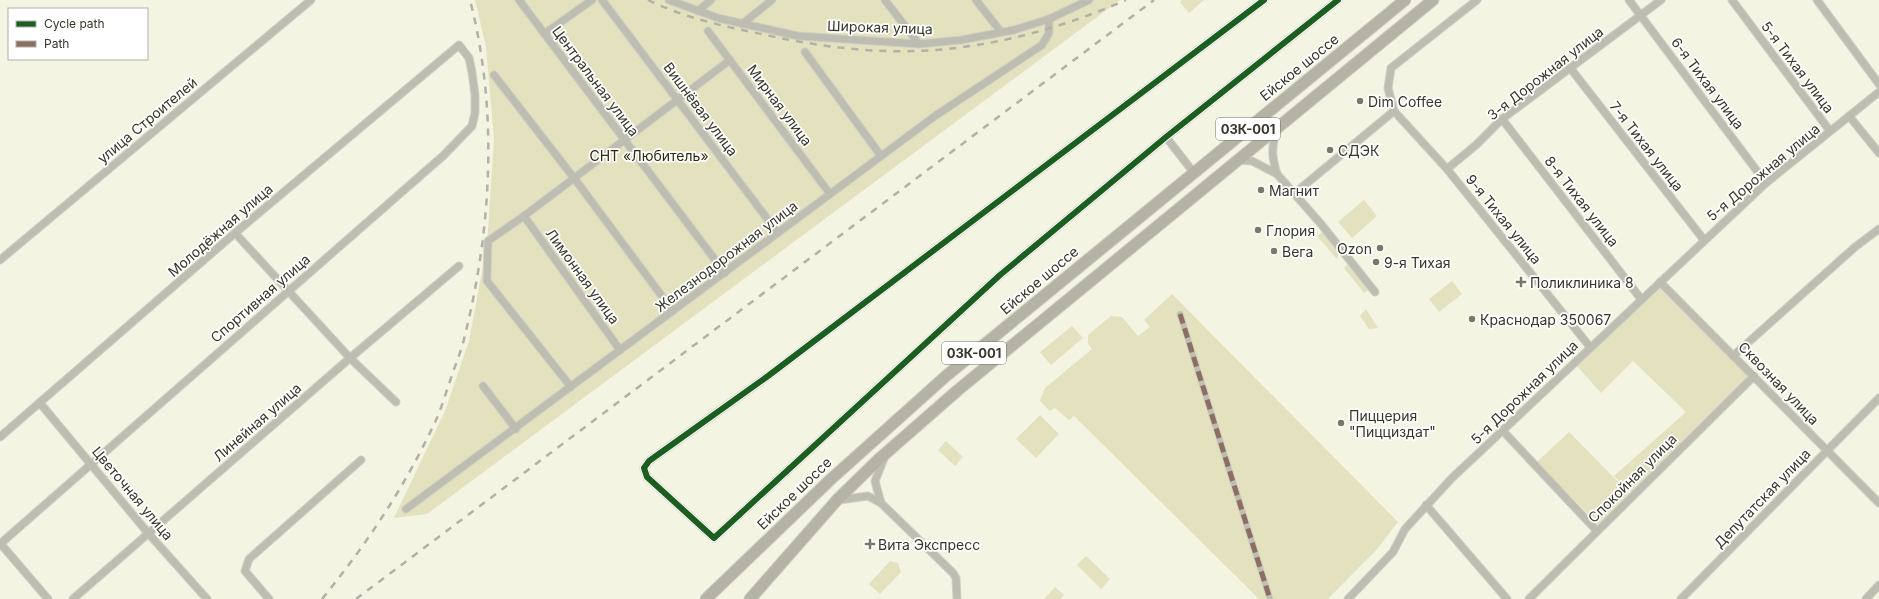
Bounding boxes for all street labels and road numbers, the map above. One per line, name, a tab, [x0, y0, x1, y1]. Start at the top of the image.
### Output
street label: Широкая улица	[827, 17, 933, 37]
street label: 5-я Тихая улица	[1758, 18, 1838, 116]
street label: Центральная улица	[549, 23, 643, 139]
street label: 3-я Дорожная улица	[1484, 23, 1606, 123]
street label: Ейское шоссе	[1256, 30, 1342, 104]
street label: 6-я Тихая улица	[1668, 34, 1748, 132]
street label: Вишнёвая улица	[660, 59, 742, 159]
street label: Мирная улица	[744, 61, 816, 149]
street label: улица Строителей	[94, 73, 200, 167]
street label: 7-я Тихая улица	[1607, 98, 1687, 194]
road number: 03К-001	[1216, 118, 1280, 140]
street label: 5-я Дорожная улица	[1703, 120, 1823, 224]
street label: 8-я Тихая улица	[1541, 152, 1623, 250]
street label: 9-я Тихая улица	[1463, 171, 1545, 267]
street label: Молодёжная улица	[164, 180, 276, 280]
street label: Железнодорожная улица	[651, 197, 801, 315]
street label: Лимонная улица	[543, 225, 623, 327]
street label: Ейское шоссе	[997, 242, 1081, 318]
street label: Спортивная улица	[207, 250, 313, 346]
street label: 5-я Дорожная улица	[1467, 337, 1581, 447]
street label: Сквозная улица	[1735, 338, 1823, 428]
road number: 03К-001	[942, 342, 1006, 364]
street label: Линейная улица	[210, 379, 304, 465]
street label: Спокойная улица	[1584, 430, 1680, 526]
street label: Цветочная улица	[89, 443, 177, 543]
street label: Депутатская улица	[1710, 445, 1814, 551]
street label: Ейское шоссе	[753, 453, 835, 533]

